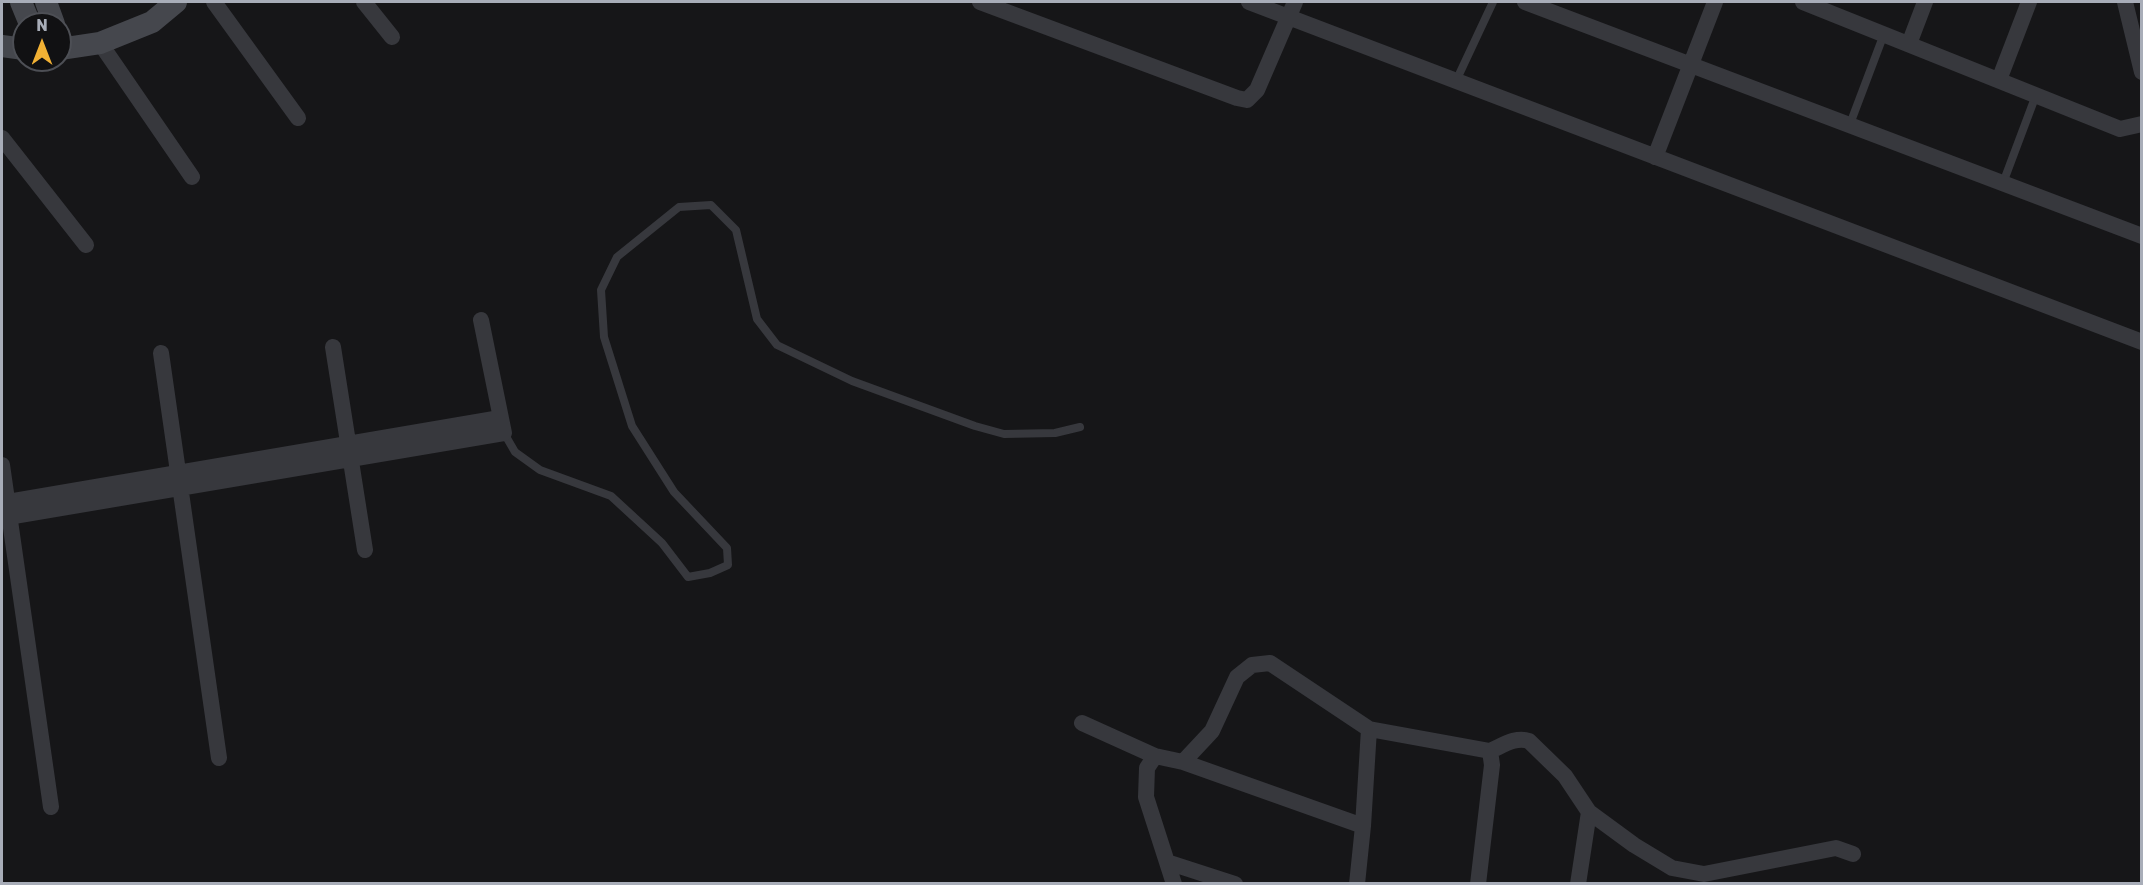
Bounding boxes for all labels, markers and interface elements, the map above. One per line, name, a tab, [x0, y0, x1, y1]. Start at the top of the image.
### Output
north arrow	[12, 12, 72, 72]
text: N	[36, 16, 48, 35]

